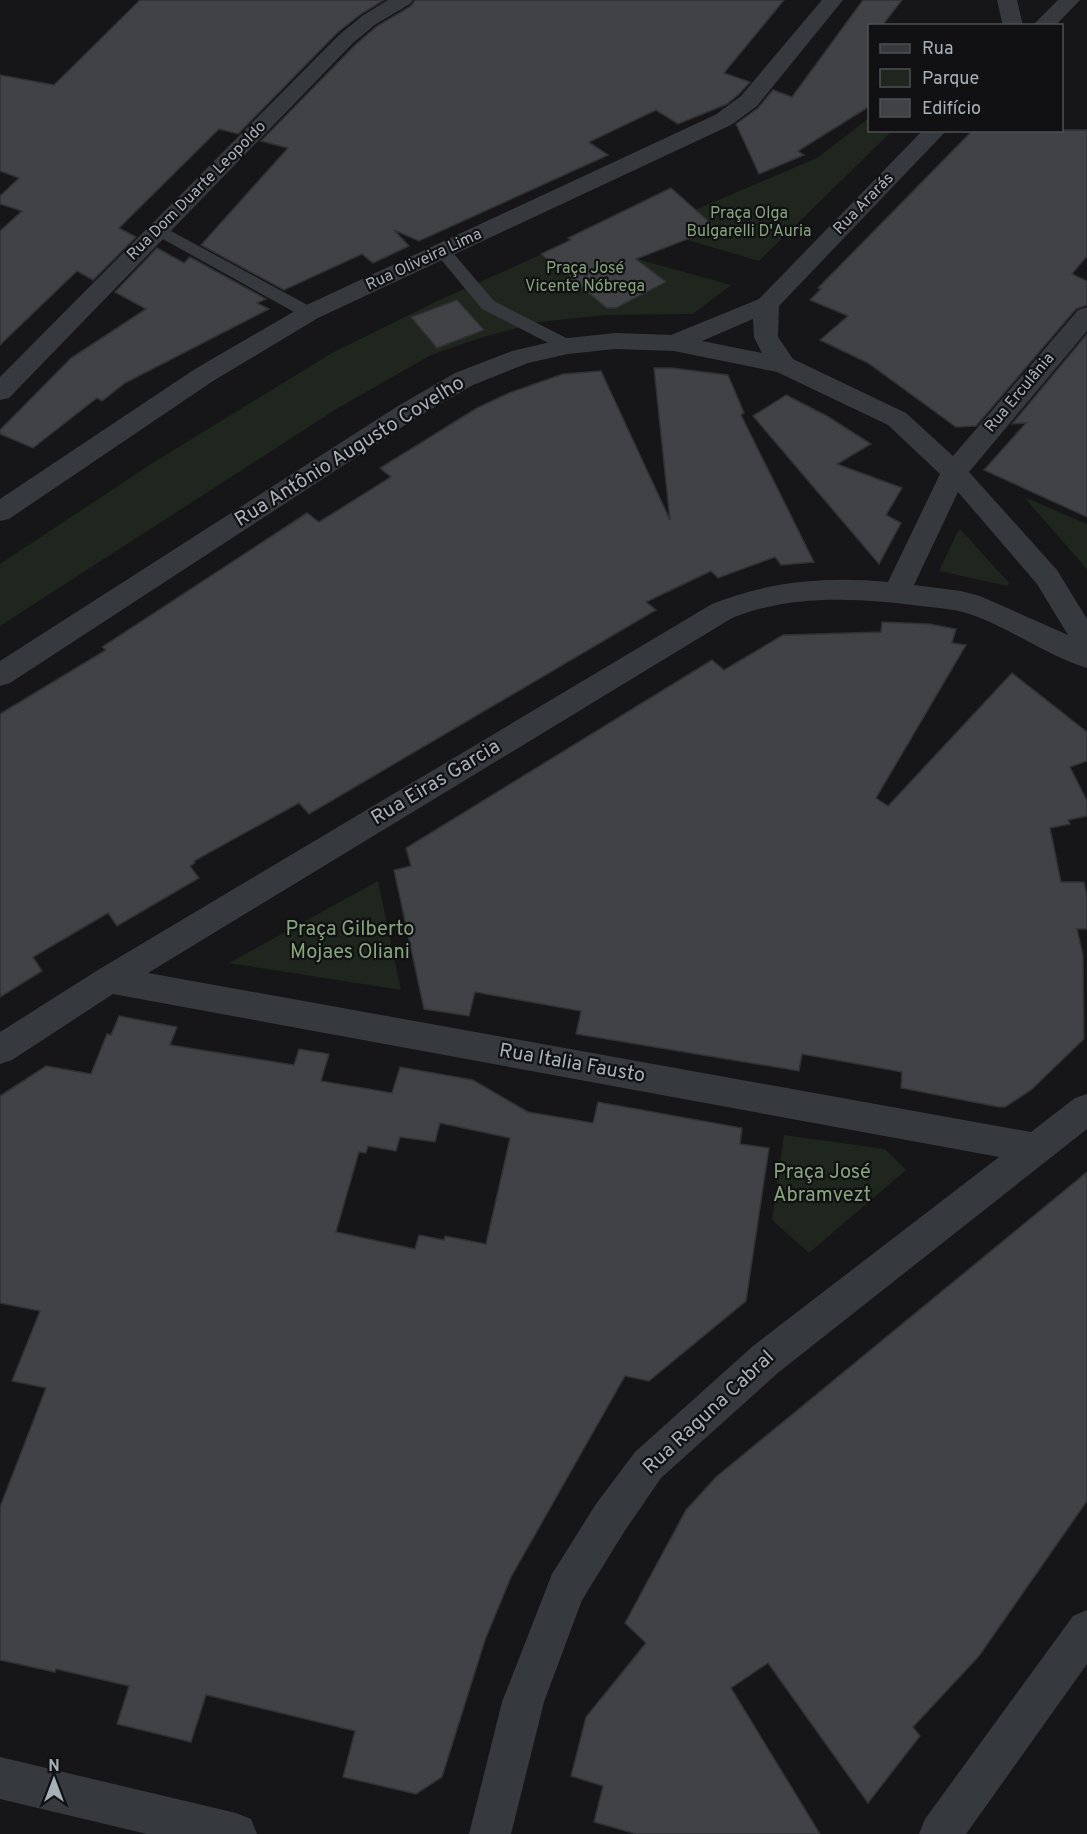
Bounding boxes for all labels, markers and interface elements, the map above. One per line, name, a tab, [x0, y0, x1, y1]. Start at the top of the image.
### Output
legend	[868, 24, 1063, 132]
text: Rua	[922, 38, 953, 61]
text: Parque	[922, 68, 979, 91]
text: Edifício	[922, 98, 981, 121]
street label: Rua Dom Duarte Leopoldo	[123, 117, 271, 265]
street label: Rua Ararás	[830, 169, 898, 239]
park label: Praça Olga Bulgarelli D'Auria	[687, 204, 811, 242]
street label: Rua Oliveira Lima	[363, 224, 485, 296]
park label: Praça José Vicente Nóbrega	[525, 259, 645, 297]
street label: Rua Erculânia	[981, 349, 1059, 437]
street label: Rua Antônio Augusto Covelho	[230, 371, 470, 533]
street label: Rua Eiras Garcia	[367, 734, 505, 832]
park label: Praça Gilberto Mojaes Oliani	[285, 917, 415, 966]
street label: Rua Italia Fausto	[497, 1038, 647, 1090]
park label: Praça José Abramvezt	[773, 1160, 871, 1209]
street label: Rua Raguna Cabral	[638, 1345, 780, 1481]
north arrow	[24, 1750, 84, 1810]
text: N	[48, 1757, 60, 1777]

